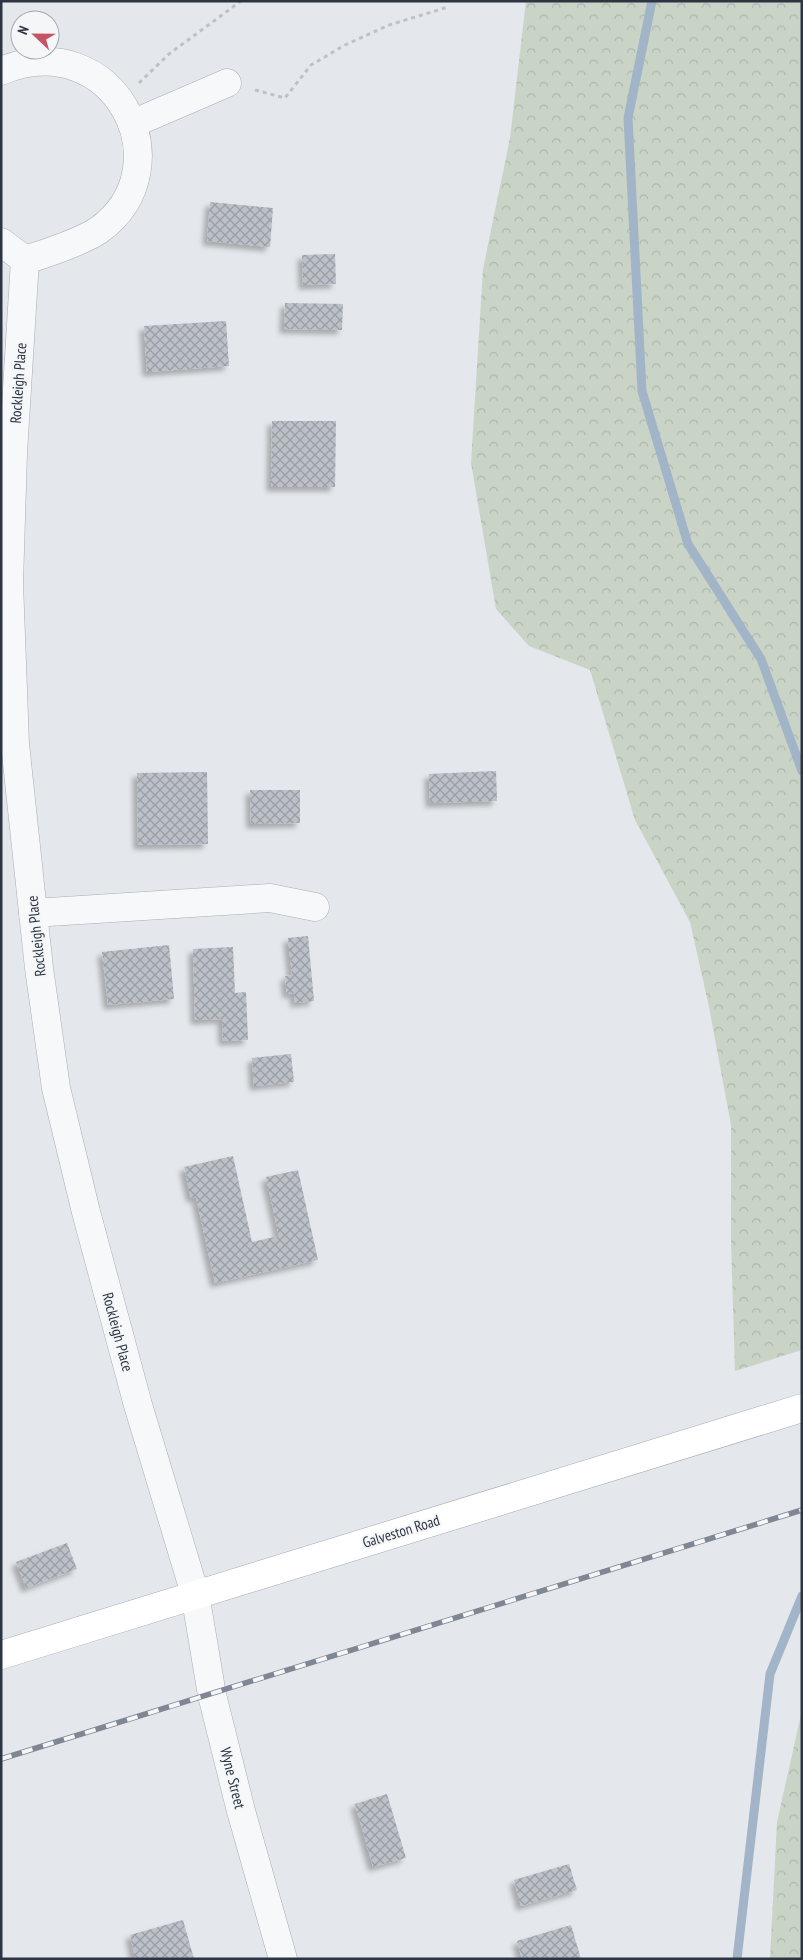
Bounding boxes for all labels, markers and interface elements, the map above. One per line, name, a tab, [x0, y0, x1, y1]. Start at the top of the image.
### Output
north arrow	[10, 10, 60, 60]
text: N	[13, 23, 33, 37]
street label: Rockleigh Place	[6, 342, 30, 424]
street label: Rockleigh Place	[22, 895, 50, 977]
street label: Rockleigh Place	[98, 1290, 138, 1374]
street label: Galveston Road	[360, 1510, 442, 1552]
street label: Wyne Street	[216, 1745, 250, 1811]

